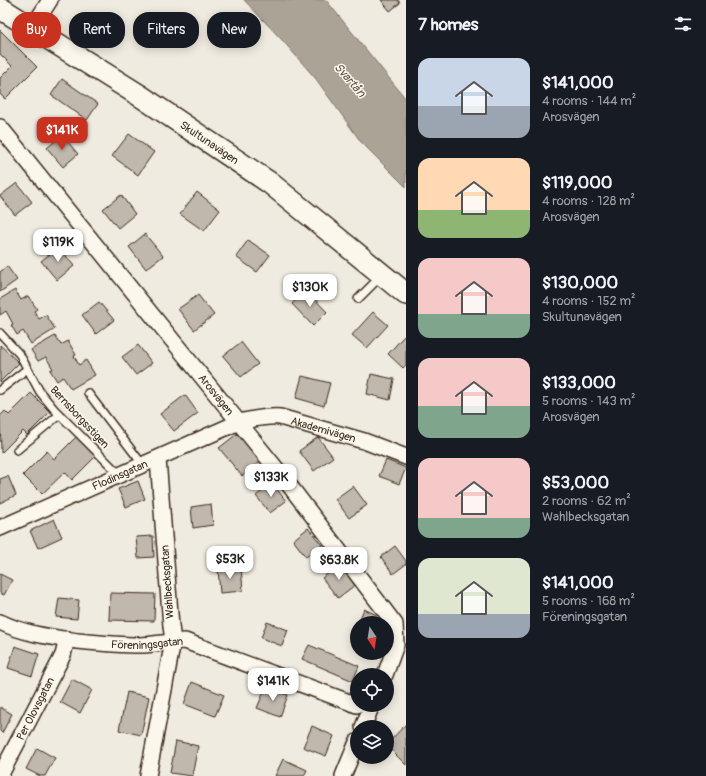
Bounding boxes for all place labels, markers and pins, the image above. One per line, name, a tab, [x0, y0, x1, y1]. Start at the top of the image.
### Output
pin: $141K	[34, 117, 90, 151]
pin: $119K	[30, 229, 86, 263]
pin: $130K	[282, 274, 338, 308]
pin: $133K	[243, 464, 299, 498]
pin: $53K	[206, 546, 254, 580]
pin: $63.8K	[306, 547, 372, 581]
pin: $141K	[245, 668, 301, 702]

